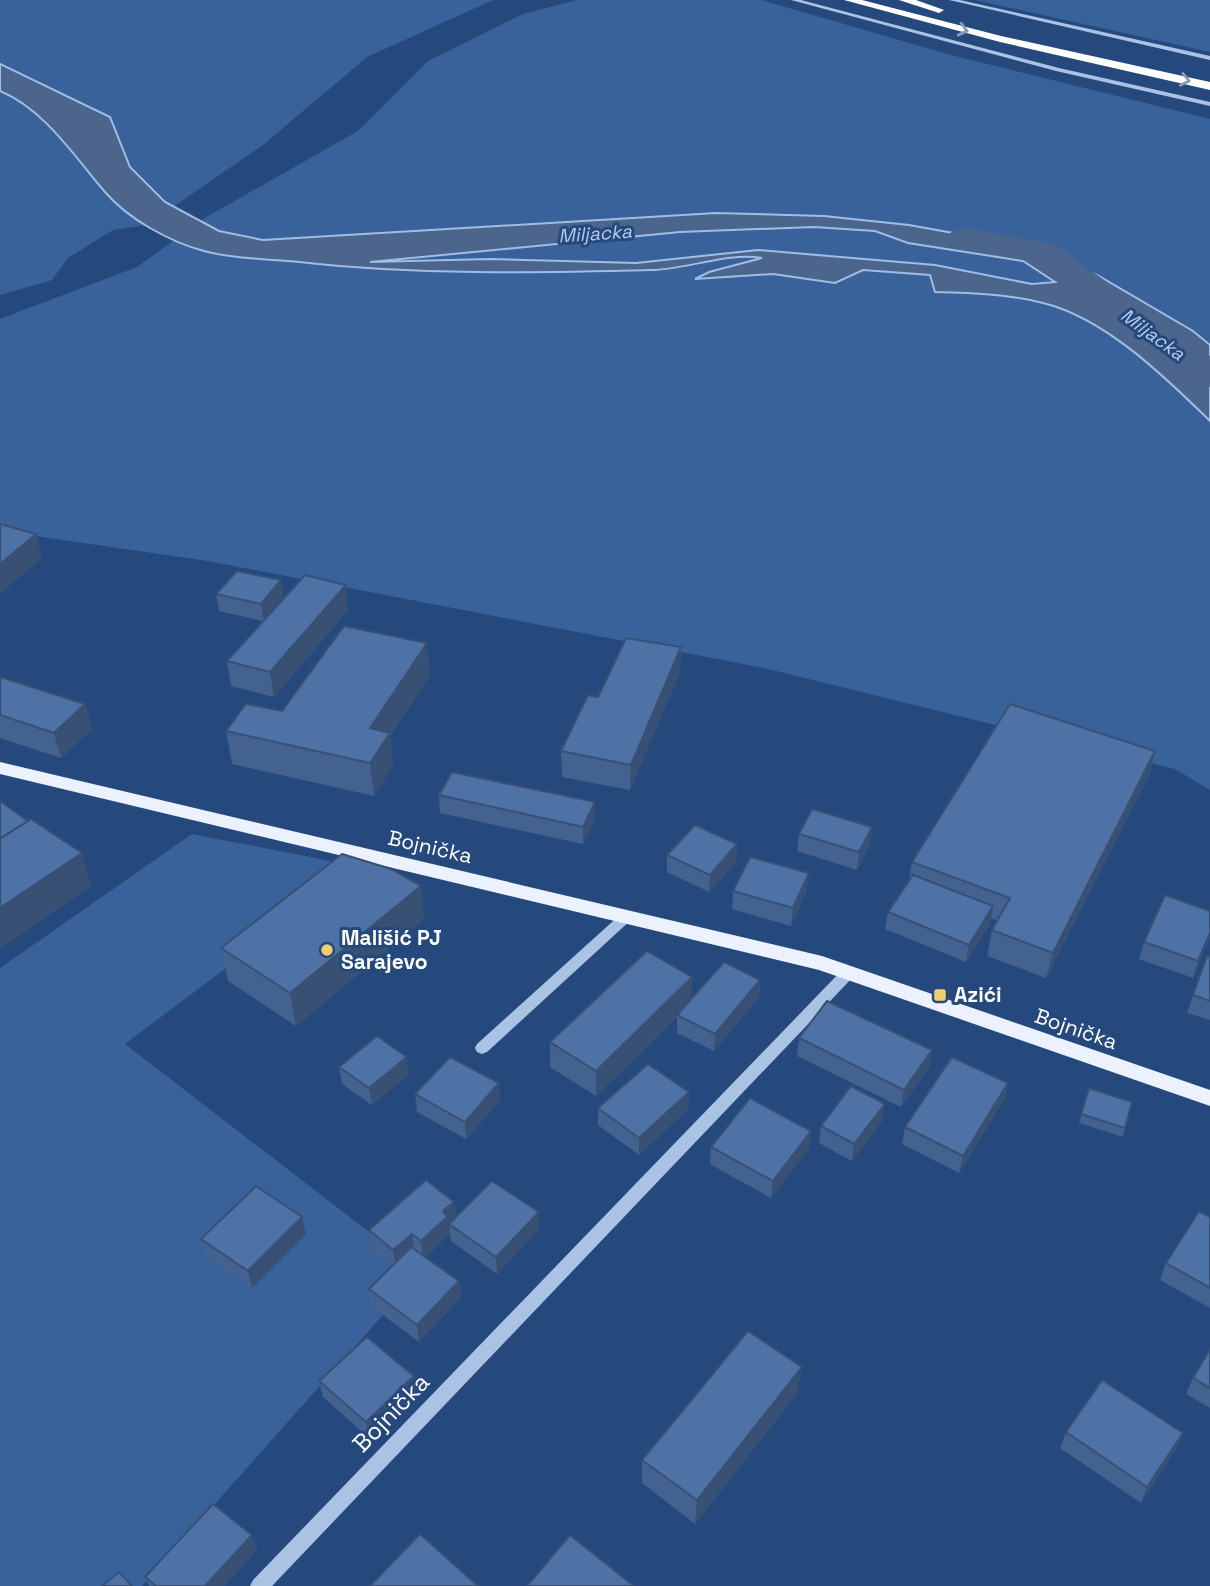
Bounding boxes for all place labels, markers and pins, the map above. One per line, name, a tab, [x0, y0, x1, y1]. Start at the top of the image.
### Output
place label: Mališić PJ Sarajevo	[341, 924, 442, 975]
marker: Mališić PJ Sarajevo	[319, 942, 335, 958]
place label: Azići	[954, 981, 1002, 1008]
marker: Azići	[932, 987, 948, 1003]

